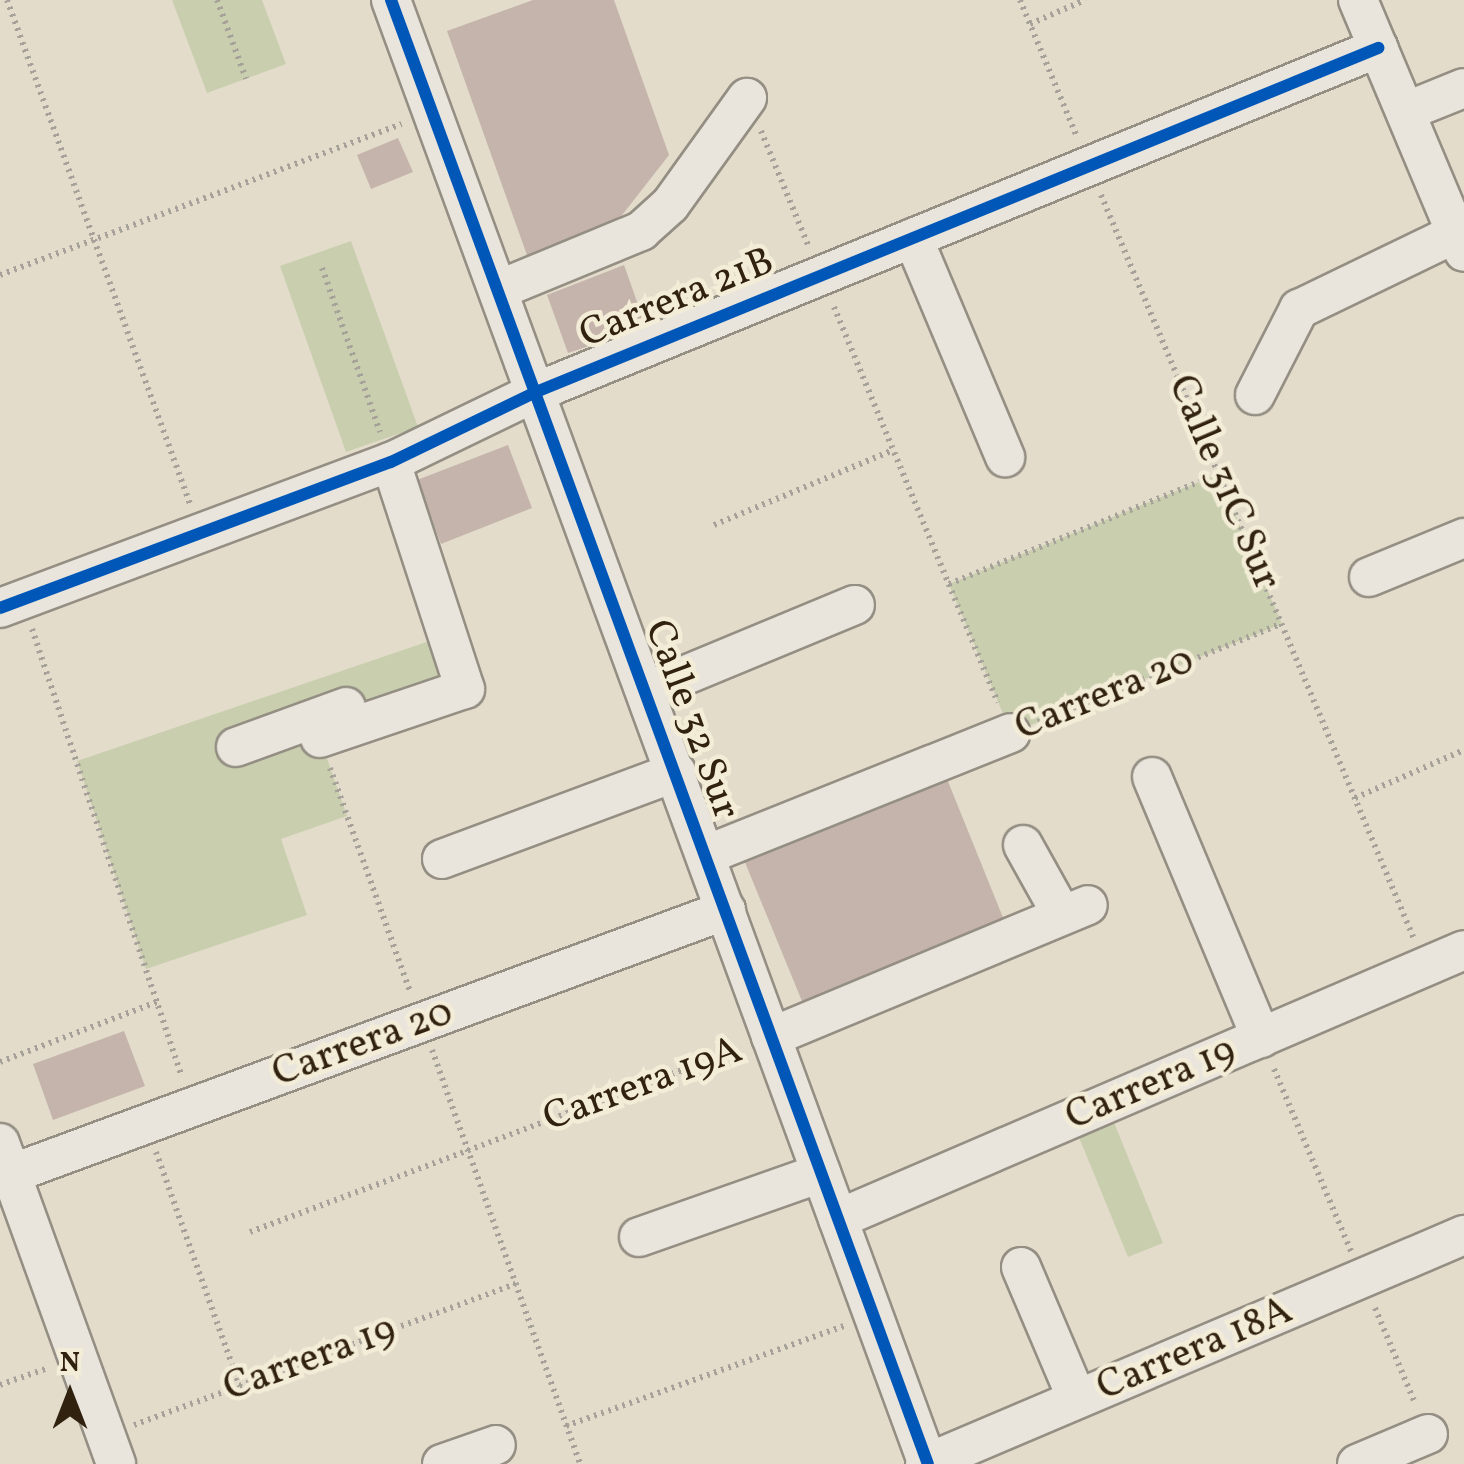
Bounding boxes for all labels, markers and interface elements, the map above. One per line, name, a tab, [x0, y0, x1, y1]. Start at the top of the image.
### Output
street label: Carrera 21B	[573, 238, 781, 360]
street label: Calle 31C Sur	[1156, 368, 1290, 598]
street label: Calle 32 Sur	[633, 614, 749, 826]
street label: Carrera 20	[1009, 637, 1201, 753]
street label: Carrera 20	[266, 989, 460, 1099]
street label: Carrera 19A	[537, 1027, 749, 1143]
street label: Carrera 19	[1059, 1028, 1243, 1142]
street label: Carrera 18A	[1090, 1287, 1300, 1413]
street label: Carrera 19	[217, 1307, 403, 1413]
north arrow	[20, 1344, 120, 1444]
text: N	[60, 1344, 80, 1383]

